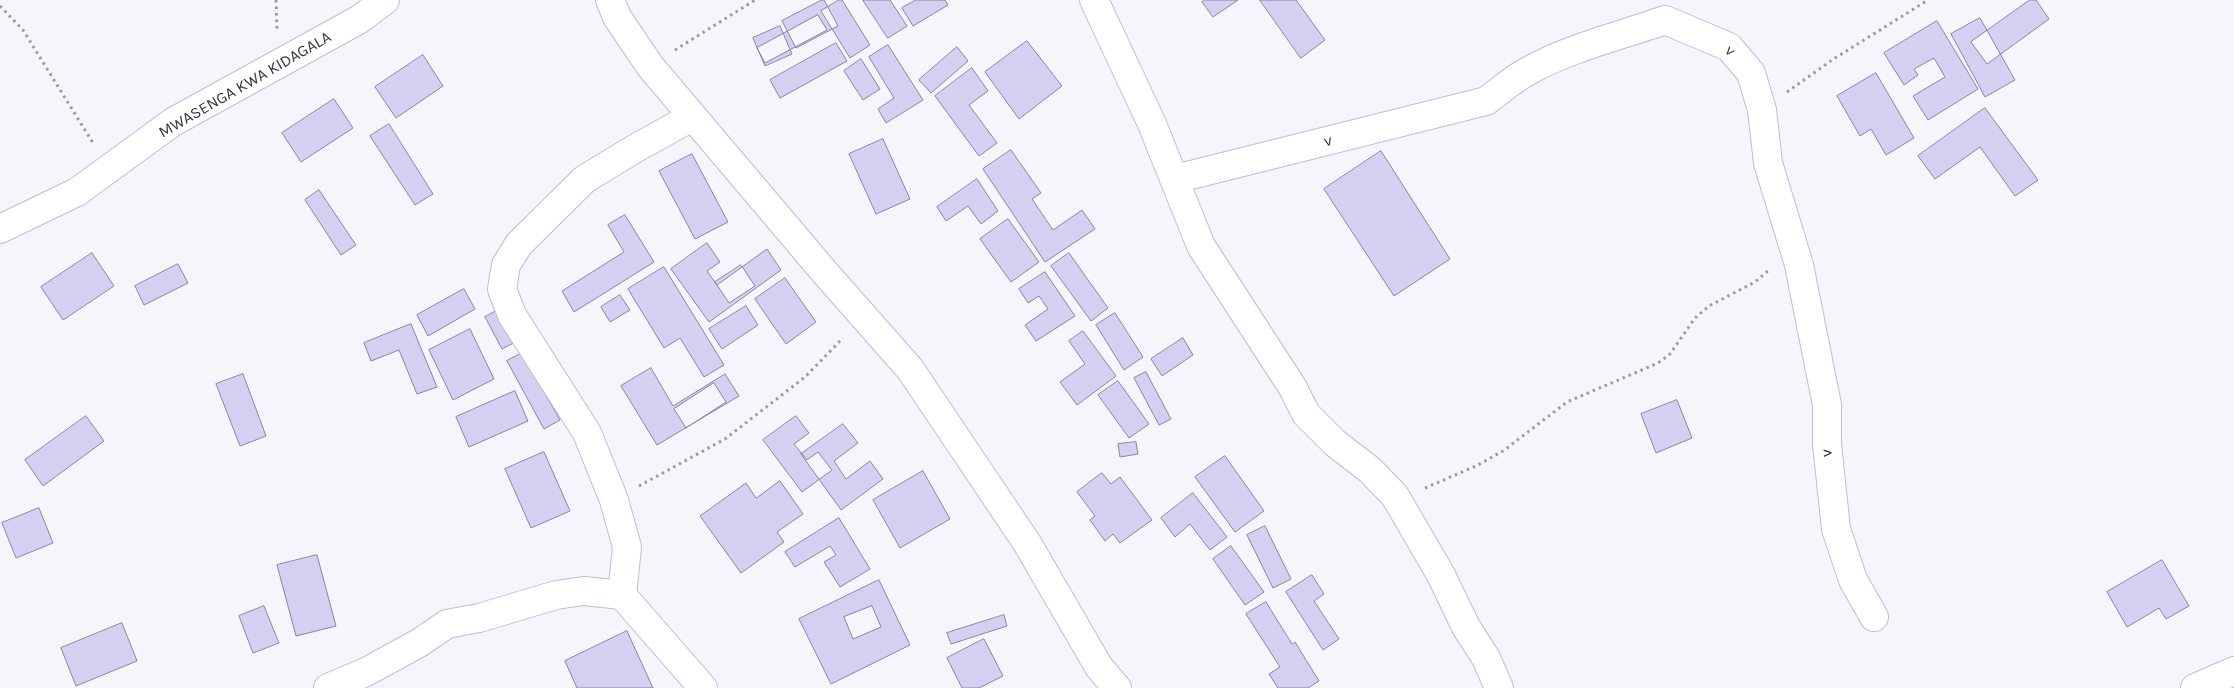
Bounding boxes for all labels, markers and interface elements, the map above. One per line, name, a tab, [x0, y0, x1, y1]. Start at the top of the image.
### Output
street label: MWASENGA KWA KIDAGALA	[155, 28, 335, 142]
street label: v	[1721, 41, 1739, 61]
street label: v	[1322, 131, 1334, 151]
street label: v	[1817, 448, 1837, 458]

